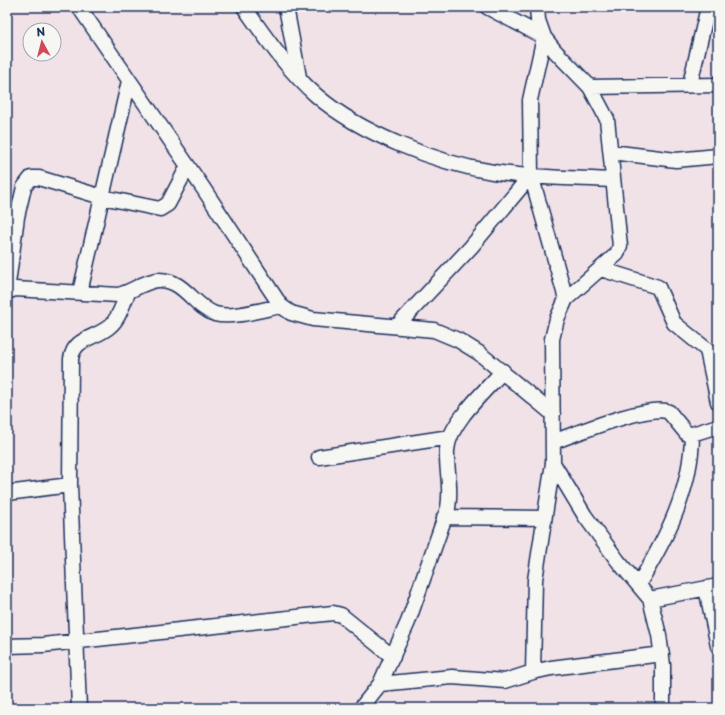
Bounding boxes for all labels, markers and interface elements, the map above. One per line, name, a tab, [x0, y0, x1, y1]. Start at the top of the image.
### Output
north arrow	[22, 22, 62, 62]
text: N	[35, 23, 46, 41]

